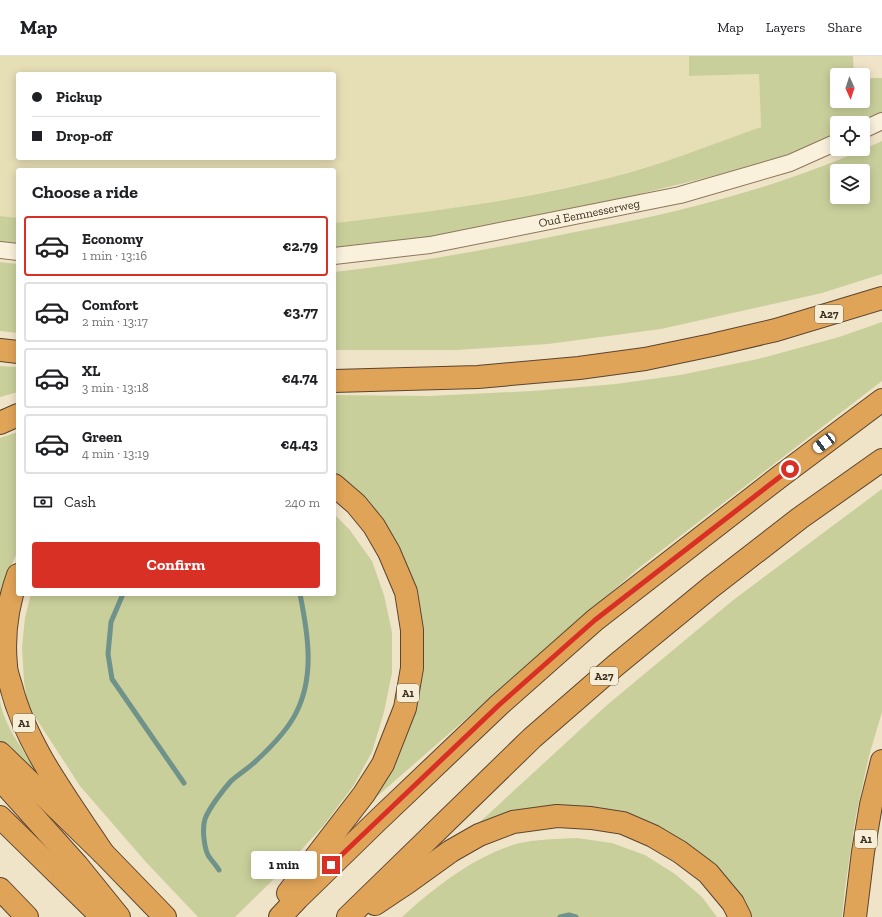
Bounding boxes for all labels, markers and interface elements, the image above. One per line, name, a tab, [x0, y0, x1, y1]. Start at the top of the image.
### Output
text: Map	[20, 16, 57, 39]
text: Map	[717, 19, 744, 36]
text: Layers	[766, 19, 805, 36]
text: Share	[827, 19, 862, 36]
north arrow	[830, 68, 870, 108]
map controls	[830, 68, 870, 204]
text: Pickup	[56, 88, 102, 106]
button: locate	[830, 116, 870, 156]
text: Drop-off	[56, 127, 112, 145]
button: layers	[830, 164, 870, 204]
text: Choose a ride	[32, 181, 138, 203]
street label: Oud Eemnesserweg	[537, 196, 641, 230]
icon: car	[34, 228, 70, 264]
text: Economy	[82, 230, 143, 248]
text: €2.79	[283, 237, 318, 255]
text: 1 min · 13:16	[82, 248, 147, 263]
icon: car	[34, 294, 70, 330]
text: Comfort	[82, 296, 138, 314]
text: €3.77	[283, 303, 318, 321]
road number: A27	[815, 305, 843, 323]
text: 2 min · 13:17	[82, 314, 148, 329]
icon: car	[34, 360, 70, 396]
text: XL	[82, 362, 100, 380]
text: €4.74	[282, 369, 318, 387]
text: 3 min · 13:18	[82, 380, 149, 395]
icon: car	[34, 426, 70, 462]
text: Green	[82, 428, 122, 446]
car	[811, 431, 837, 455]
text: €4.43	[281, 435, 318, 453]
text: 4 min · 13:19	[82, 446, 149, 461]
route start	[781, 460, 799, 478]
icon: cash	[32, 491, 54, 513]
text: Cash	[64, 493, 96, 511]
text: 240 m	[285, 495, 320, 510]
button: Confirm	[32, 542, 320, 588]
road number: A27	[590, 667, 618, 685]
road number: A1	[397, 684, 419, 702]
road number: A1	[13, 714, 35, 732]
road number: A1	[855, 830, 877, 848]
callout: 1 min	[251, 851, 317, 879]
route end	[322, 856, 340, 874]
text: 1 min	[269, 857, 299, 872]

